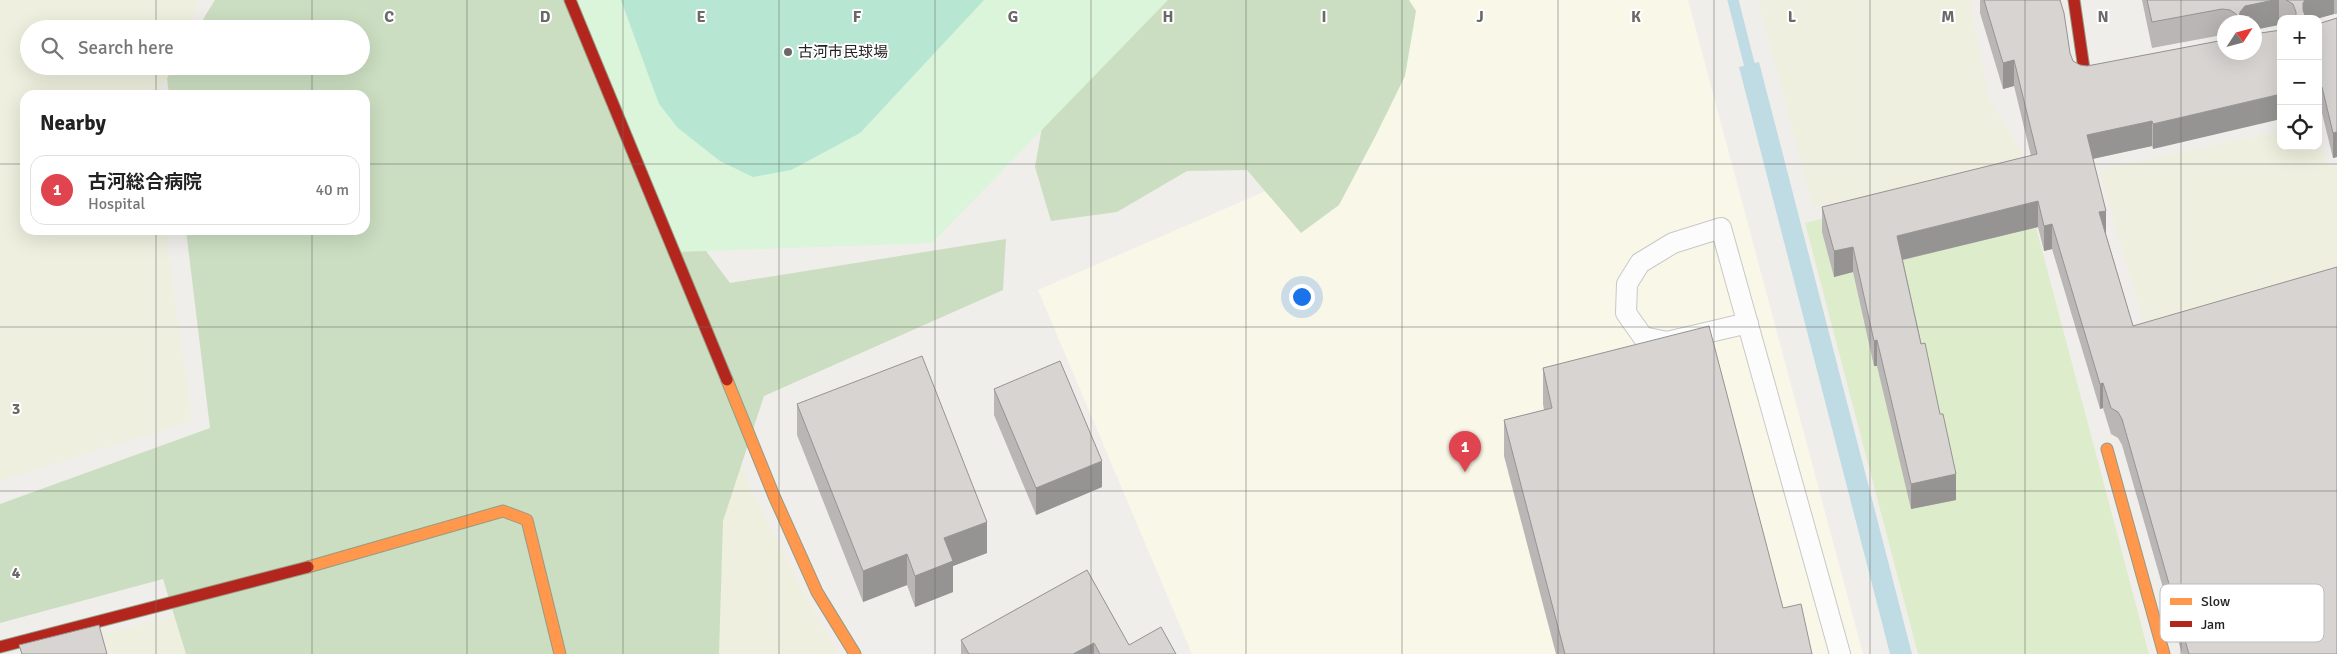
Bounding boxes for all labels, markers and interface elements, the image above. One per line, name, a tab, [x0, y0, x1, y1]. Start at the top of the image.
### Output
text: C	[384, 7, 394, 27]
text: D	[540, 7, 551, 27]
text: E	[696, 7, 706, 27]
text: F	[853, 7, 862, 27]
text: G	[1008, 7, 1018, 27]
text: H	[1163, 7, 1173, 27]
text: I	[1321, 7, 1327, 27]
text: J	[1476, 7, 1484, 27]
text: K	[1631, 7, 1641, 27]
text: L	[1788, 7, 1797, 27]
text: M	[1941, 7, 1955, 27]
text: N	[2097, 7, 2109, 27]
north arrow	[2217, 15, 2262, 60]
map controls	[2277, 15, 2322, 150]
button: +	[2277, 15, 2322, 60]
search box	[20, 20, 370, 75]
icon: search	[38, 34, 66, 62]
text: Search here	[78, 36, 174, 60]
place label: 古河市民球場	[798, 43, 888, 61]
marker: 古河市民球場	[782, 46, 794, 58]
button: −	[2277, 60, 2322, 105]
button: locate	[2277, 105, 2322, 150]
text: Nearby	[40, 110, 106, 136]
text: 古河総合病院	[88, 170, 202, 194]
text: 1	[53, 180, 61, 200]
text: 40 m	[315, 180, 349, 200]
text: Hospital	[88, 194, 145, 214]
your location	[1289, 284, 1315, 310]
text: 3	[12, 399, 20, 419]
pin: 1	[1449, 431, 1481, 472]
text: 4	[12, 563, 21, 583]
legend	[2160, 584, 2324, 642]
text: Slow	[2201, 593, 2230, 610]
text: Jam	[2201, 616, 2225, 633]

